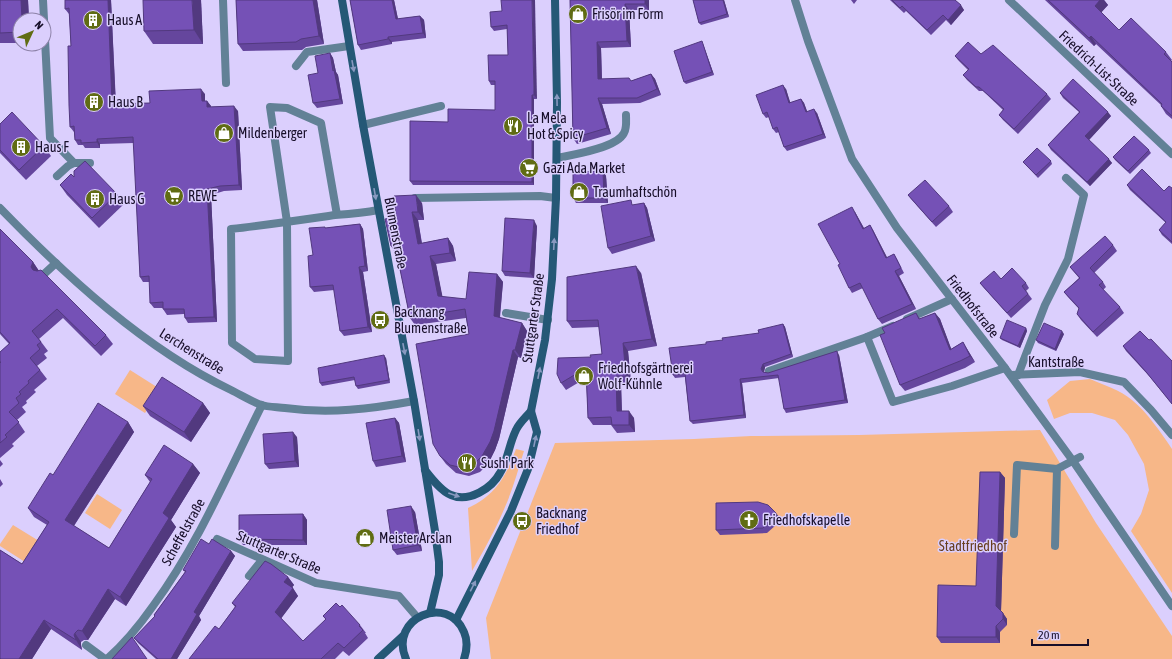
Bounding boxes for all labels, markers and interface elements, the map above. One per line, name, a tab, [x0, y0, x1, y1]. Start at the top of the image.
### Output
shop icon: Frisör im Form	[567, 3, 589, 25]
place label: Frisör im Form	[592, 6, 664, 22]
building icon: Haus A	[82, 9, 104, 31]
north arrow	[12, 12, 52, 52]
place label: Haus A	[107, 12, 142, 28]
text: N	[33, 19, 46, 32]
street label: Friedrich-List-Straße	[1056, 27, 1142, 109]
one-way arrow	[350, 60, 356, 72]
building icon: Haus B	[83, 91, 105, 113]
one-way arrow	[554, 93, 560, 106]
place label: Haus B	[108, 94, 143, 110]
place label: La Mela Hot & Spicy	[527, 110, 584, 142]
restaurant icon: La Mela Hot & Spicy	[502, 115, 524, 137]
shop icon: Mildenberger	[213, 122, 235, 144]
place label: Mildenberger	[238, 125, 308, 141]
building icon: Haus F	[10, 136, 32, 158]
place label: Haus F	[35, 139, 69, 155]
supermarket icon: Gazi Ada Market	[518, 157, 540, 179]
place label: Gazi Ada Market	[543, 160, 625, 176]
shop icon: Traumhaftschön	[568, 181, 590, 203]
place label: Traumhaftschön	[593, 184, 677, 200]
supermarket icon: REWE	[163, 185, 185, 207]
building icon: Haus G	[84, 188, 106, 210]
place label: REWE	[188, 188, 217, 204]
one-way arrow	[373, 188, 379, 200]
place label: Haus G	[109, 191, 145, 207]
street label: Blumenstraße	[381, 196, 411, 270]
one-way arrow	[551, 237, 557, 250]
street label: Friedhofstraße	[944, 271, 1002, 341]
street label: Stuttgarter Straße	[519, 272, 547, 364]
place label: Backnang Blumenstraße	[394, 304, 467, 336]
bus stop icon: Backnang Blumenstraße	[369, 309, 391, 331]
street label: Lerchenstraße	[157, 325, 227, 377]
one-way arrow	[402, 343, 408, 356]
street label: Kantstraße	[1028, 354, 1084, 370]
place label: Friedhofsgärtnerei Wolf-Kühnle	[598, 360, 693, 392]
shop icon: Friedhofsgärtnerei Wolf-Kühnle	[573, 365, 595, 387]
one-way arrow	[536, 367, 542, 379]
one-way arrow	[416, 429, 422, 441]
one-way arrow	[533, 435, 539, 447]
restaurant icon: Sushi Park	[456, 452, 478, 474]
place label: Sushi Park	[481, 455, 534, 471]
one-way arrow	[448, 492, 460, 498]
street label: Scheffelstraße	[158, 496, 208, 568]
place label: Backnang Friedhof	[536, 505, 587, 537]
church icon: Friedhofskapelle	[738, 509, 760, 531]
bus stop icon: Backnang Friedhof	[511, 510, 533, 532]
place label: Friedhofskapelle	[763, 512, 850, 528]
street label: Stuttgarter Straße	[234, 527, 324, 577]
shop icon: Meister Arslan	[354, 527, 376, 549]
place label: Meister Arslan	[379, 530, 452, 546]
park label: Stadtfriedhof	[939, 538, 1007, 554]
one-way arrow	[470, 580, 477, 591]
scale bar	[1032, 621, 1088, 647]
text: 20 m	[1038, 628, 1060, 642]

